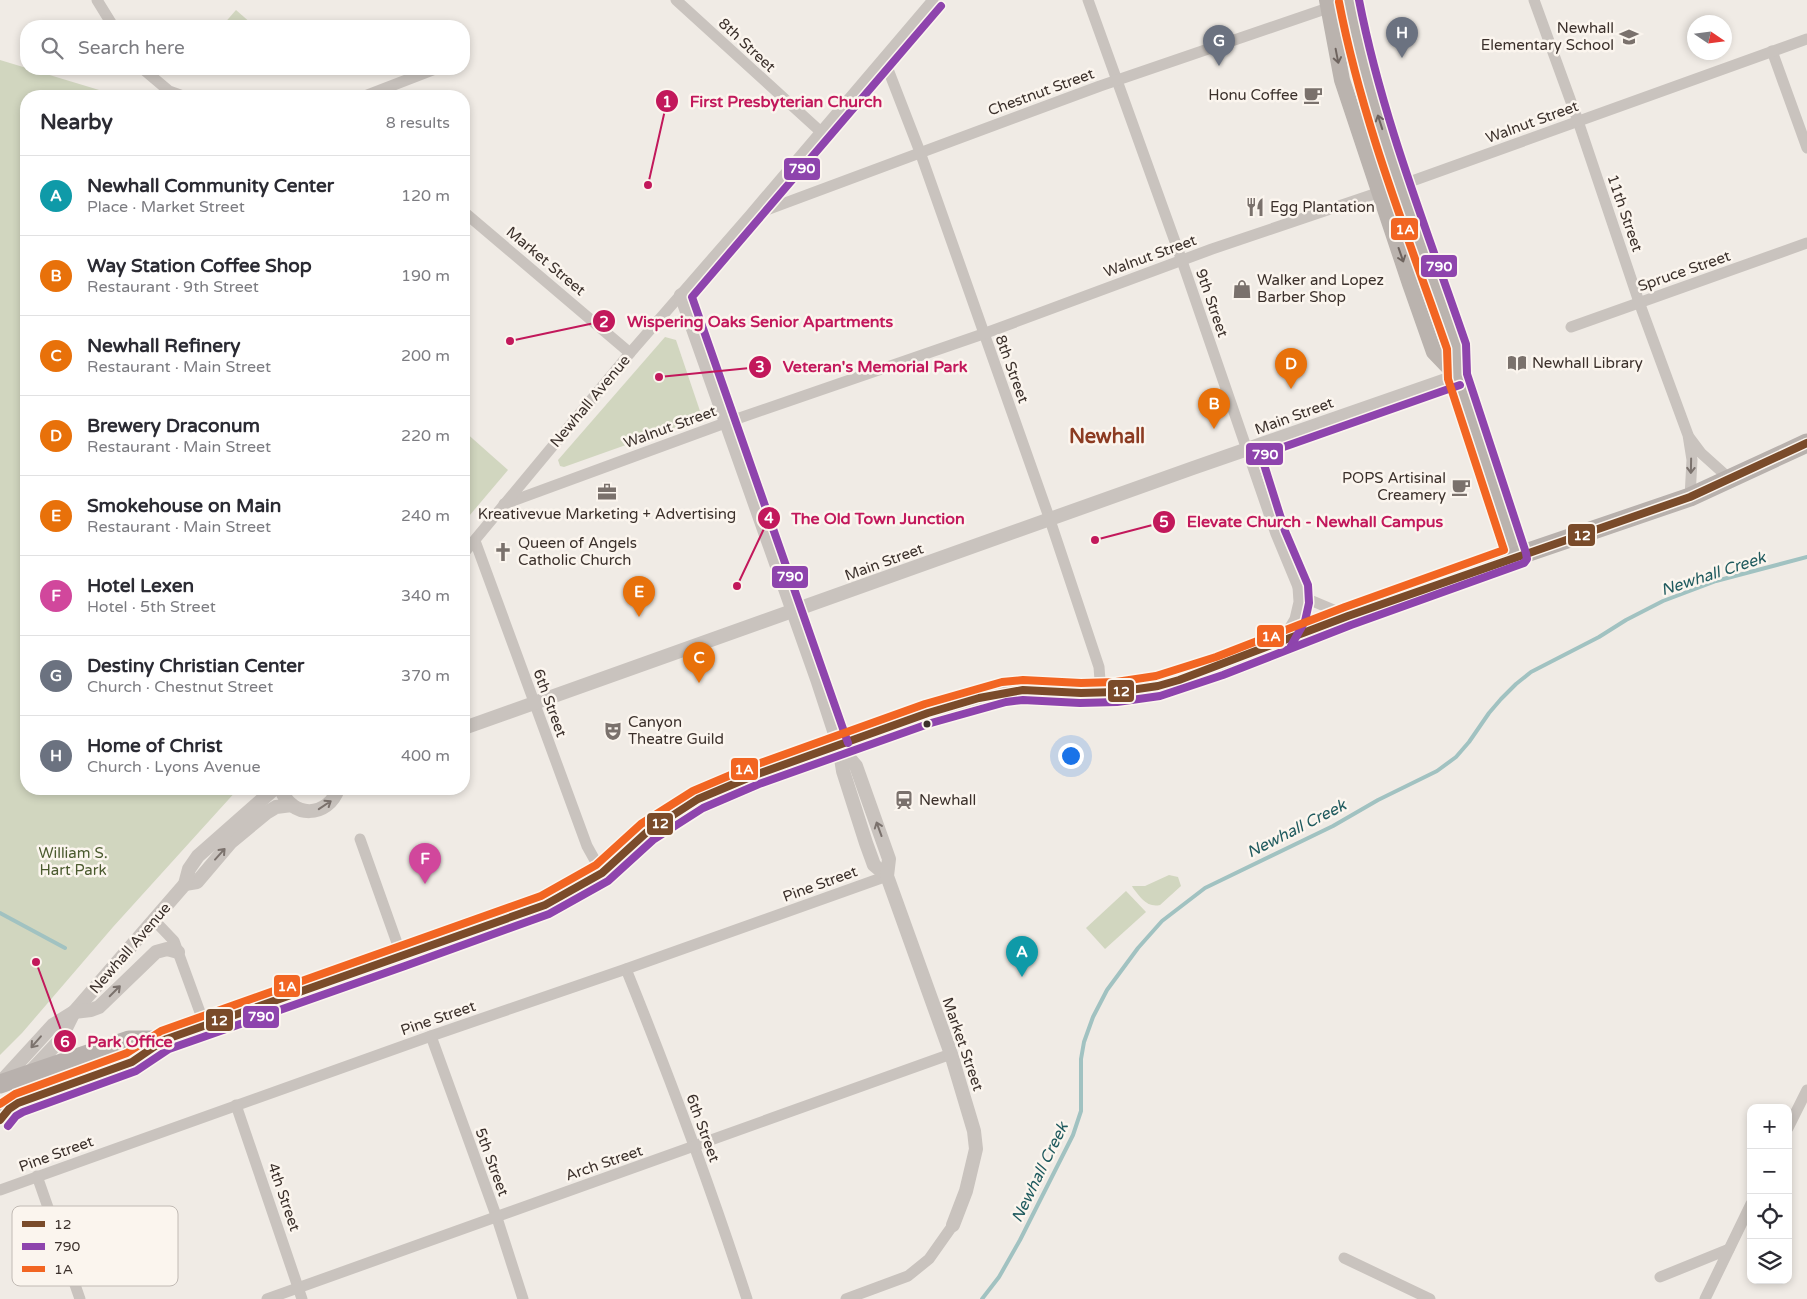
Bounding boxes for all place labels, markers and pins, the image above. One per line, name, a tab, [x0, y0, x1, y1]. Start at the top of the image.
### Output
pin: H	[1386, 17, 1418, 58]
place label: Newhall Elementary School	[1481, 19, 1614, 54]
pin: G	[1203, 25, 1235, 66]
school or university icon: Newhall Elementary School	[1618, 26, 1640, 48]
cafe icon: Honu Coffee	[1302, 84, 1324, 106]
callout: First Presbyterian Church	[655, 86, 892, 117]
place label: Honu Coffee	[1208, 86, 1298, 104]
restaurant icon: Egg Plantation	[1244, 196, 1266, 218]
place label: Egg Plantation	[1270, 198, 1375, 216]
place label: Walker and Lopez Barber Shop	[1257, 271, 1384, 306]
shop icon: Walker and Lopez Barber Shop	[1231, 278, 1253, 300]
callout: Wispering Oaks Senior Apartments	[592, 306, 903, 337]
pin: D	[1275, 348, 1307, 389]
callout: Veteran's Memorial Park	[748, 351, 978, 382]
library icon: Newhall Library	[1506, 352, 1528, 374]
place label: Newhall Library	[1532, 354, 1643, 372]
pin: B	[1198, 388, 1230, 429]
place label: POPS Artisinal Creamery	[1342, 469, 1446, 504]
cafe icon: POPS Artisinal Creamery	[1450, 476, 1472, 498]
office icon: Kreativevue Marketing + Advertising	[596, 481, 618, 503]
callout: The Old Town Junction	[757, 503, 975, 534]
place label: Kreativevue Marketing + Advertising	[478, 505, 736, 523]
callout: Elevate Church - Newhall Campus	[1152, 506, 1453, 537]
place label: Queen of Angels Catholic Church	[518, 534, 637, 569]
church icon: Queen of Angels Catholic Church	[492, 541, 514, 563]
pin: E	[623, 576, 655, 617]
pin: C	[683, 642, 715, 683]
place label: Canyon Theatre Guild	[628, 713, 724, 748]
unlabelled marker	[922, 719, 932, 729]
theatre icon: Canyon Theatre Guild	[602, 720, 624, 742]
station icon: Newhall	[893, 789, 915, 811]
place label: Newhall	[919, 791, 976, 809]
pin: F	[409, 843, 441, 884]
pin: A	[1006, 936, 1038, 977]
callout: Park Office	[53, 1026, 183, 1057]

